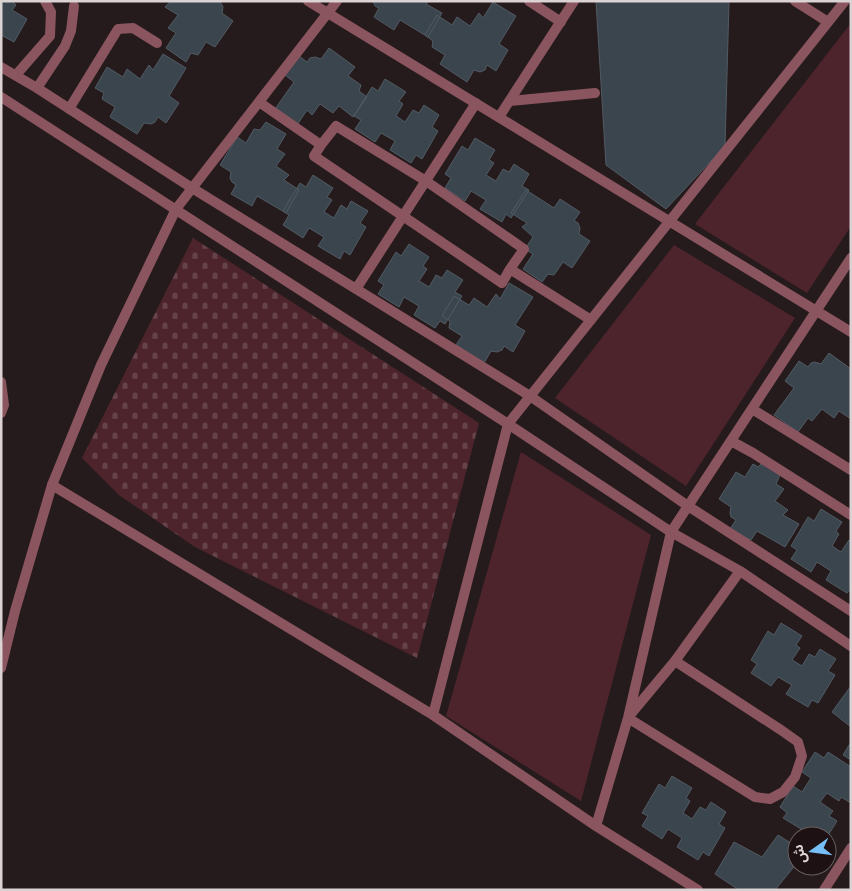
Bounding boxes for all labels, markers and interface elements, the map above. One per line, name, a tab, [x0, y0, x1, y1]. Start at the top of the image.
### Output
north arrow	[787, 826, 837, 876]
text: ش	[786, 842, 811, 866]

